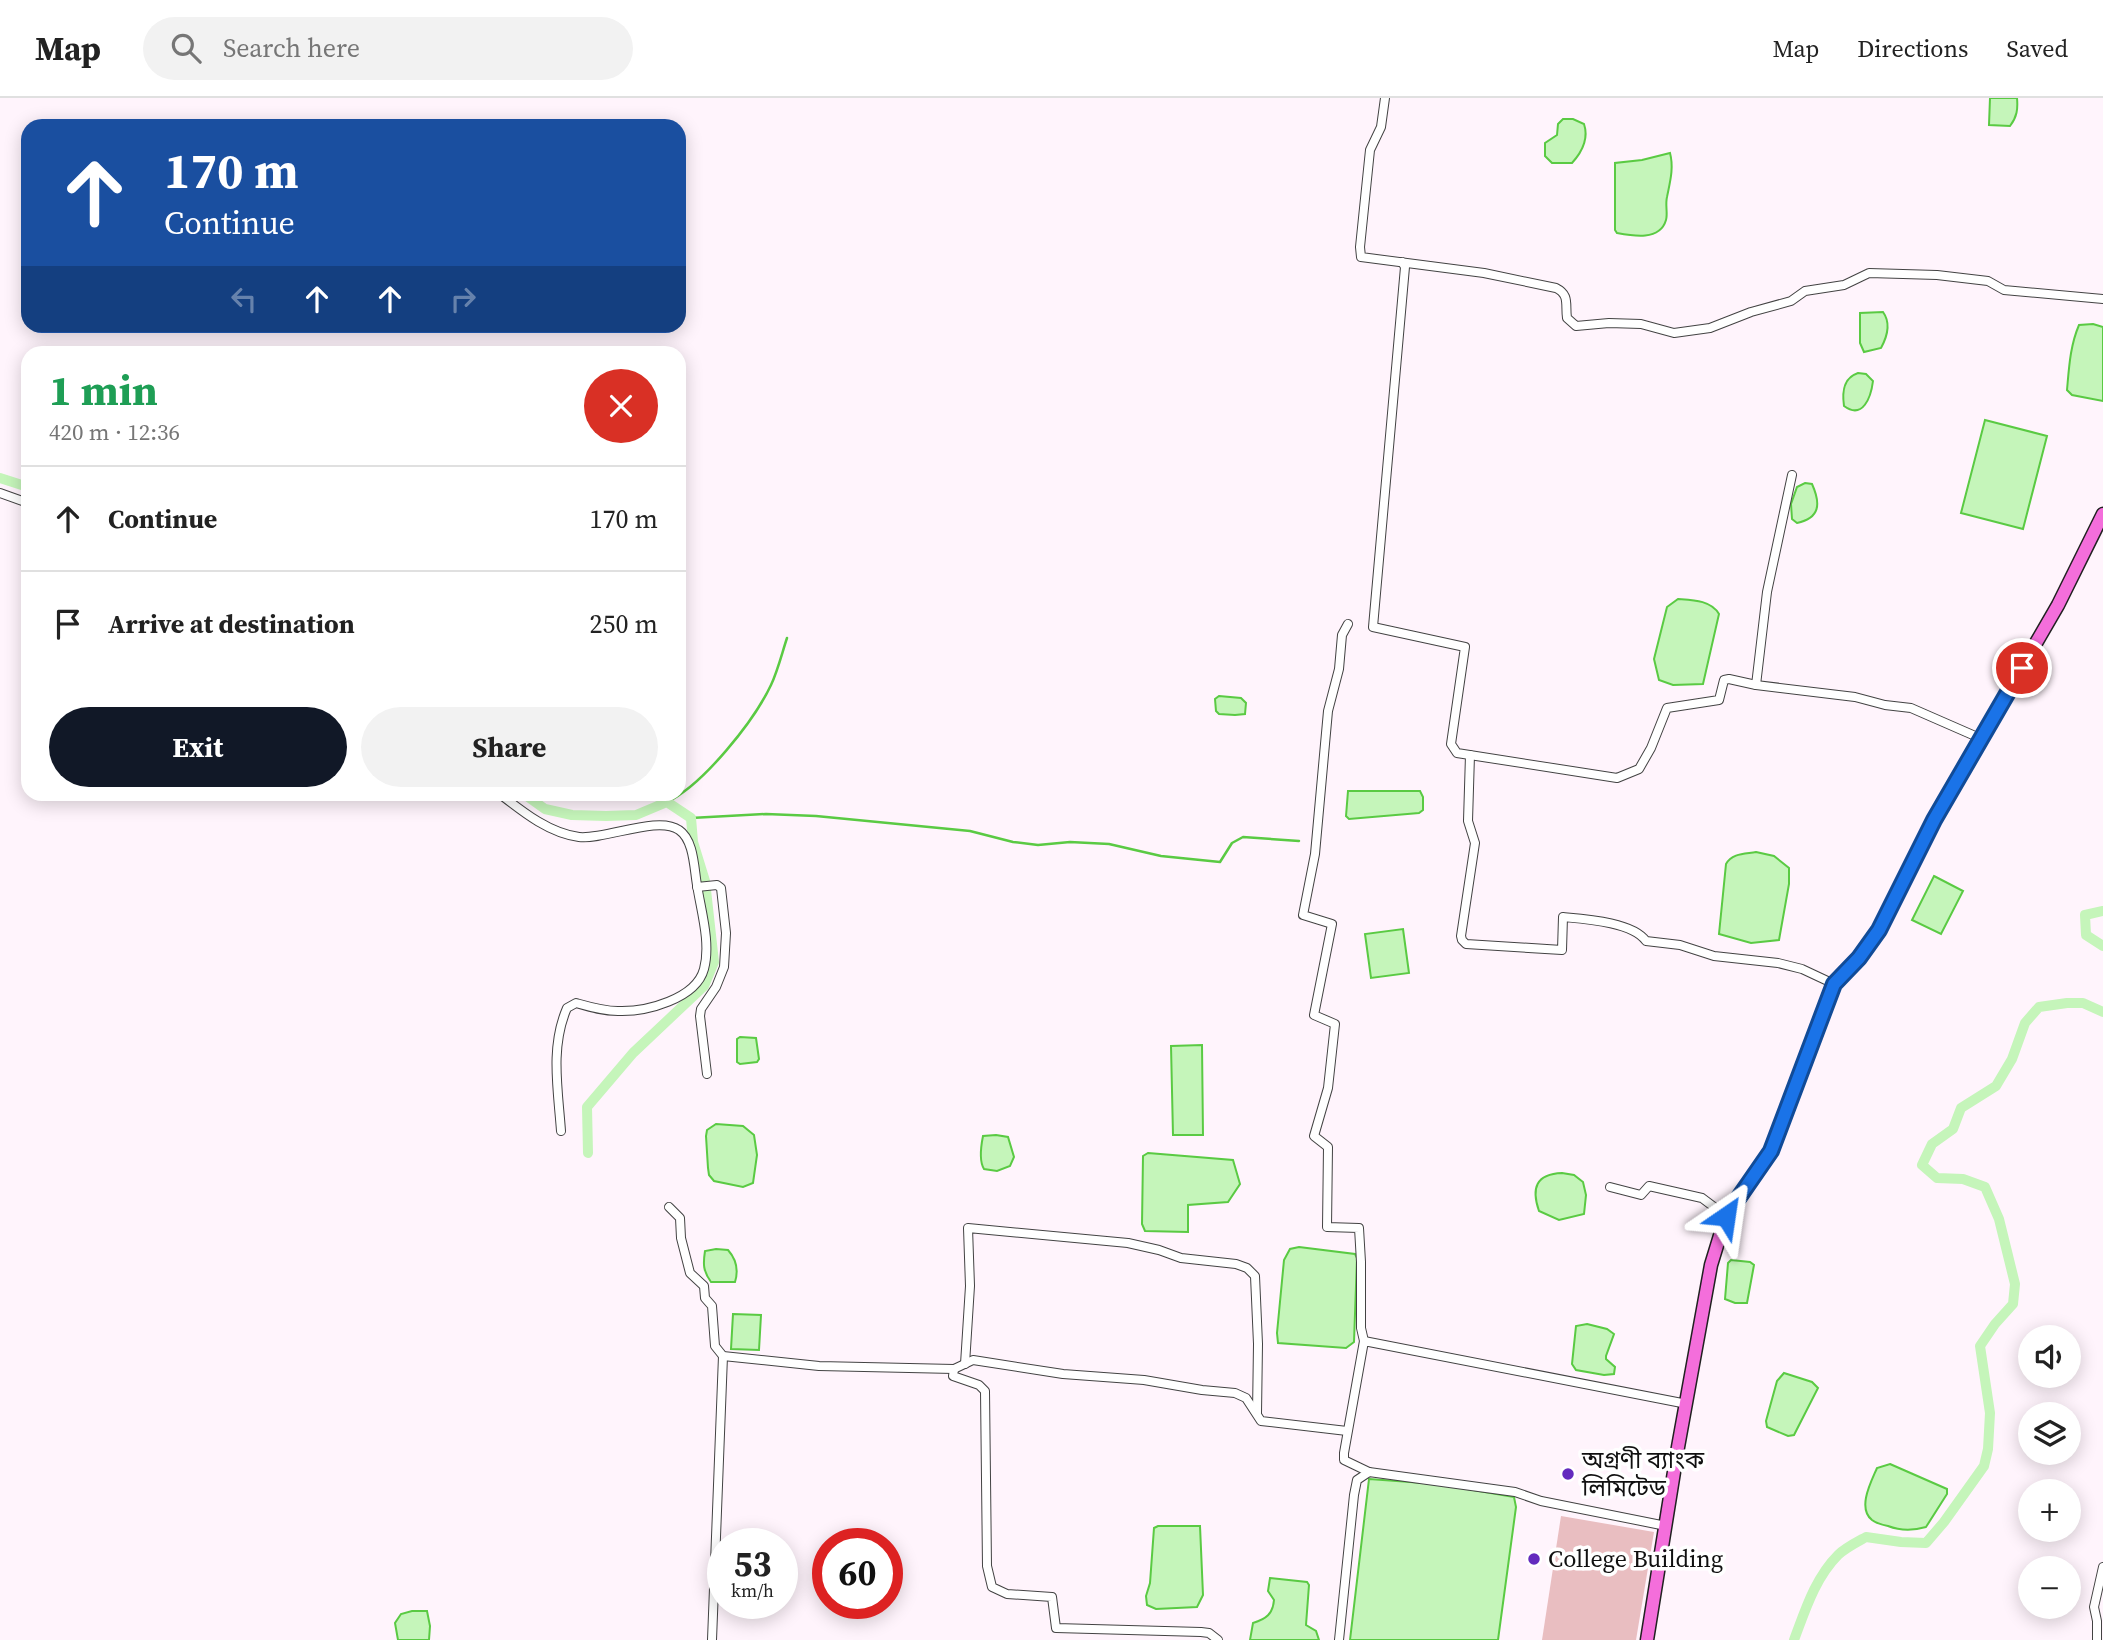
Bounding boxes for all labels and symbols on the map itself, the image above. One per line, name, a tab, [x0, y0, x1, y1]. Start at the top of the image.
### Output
pin	[1992, 638, 2052, 698]
position arrow	[1689, 1179, 1763, 1253]
place label: অগ্রণী ব্যাংক লিমিটেড	[1581, 1443, 1705, 1504]
marker: অগ্রণী ব্যাংক লিমিটেড	[1560, 1466, 1576, 1482]
speed limit sign: 60	[812, 1528, 903, 1619]
place label: College Building	[1548, 1542, 1723, 1575]
marker: College Building	[1526, 1551, 1542, 1567]

